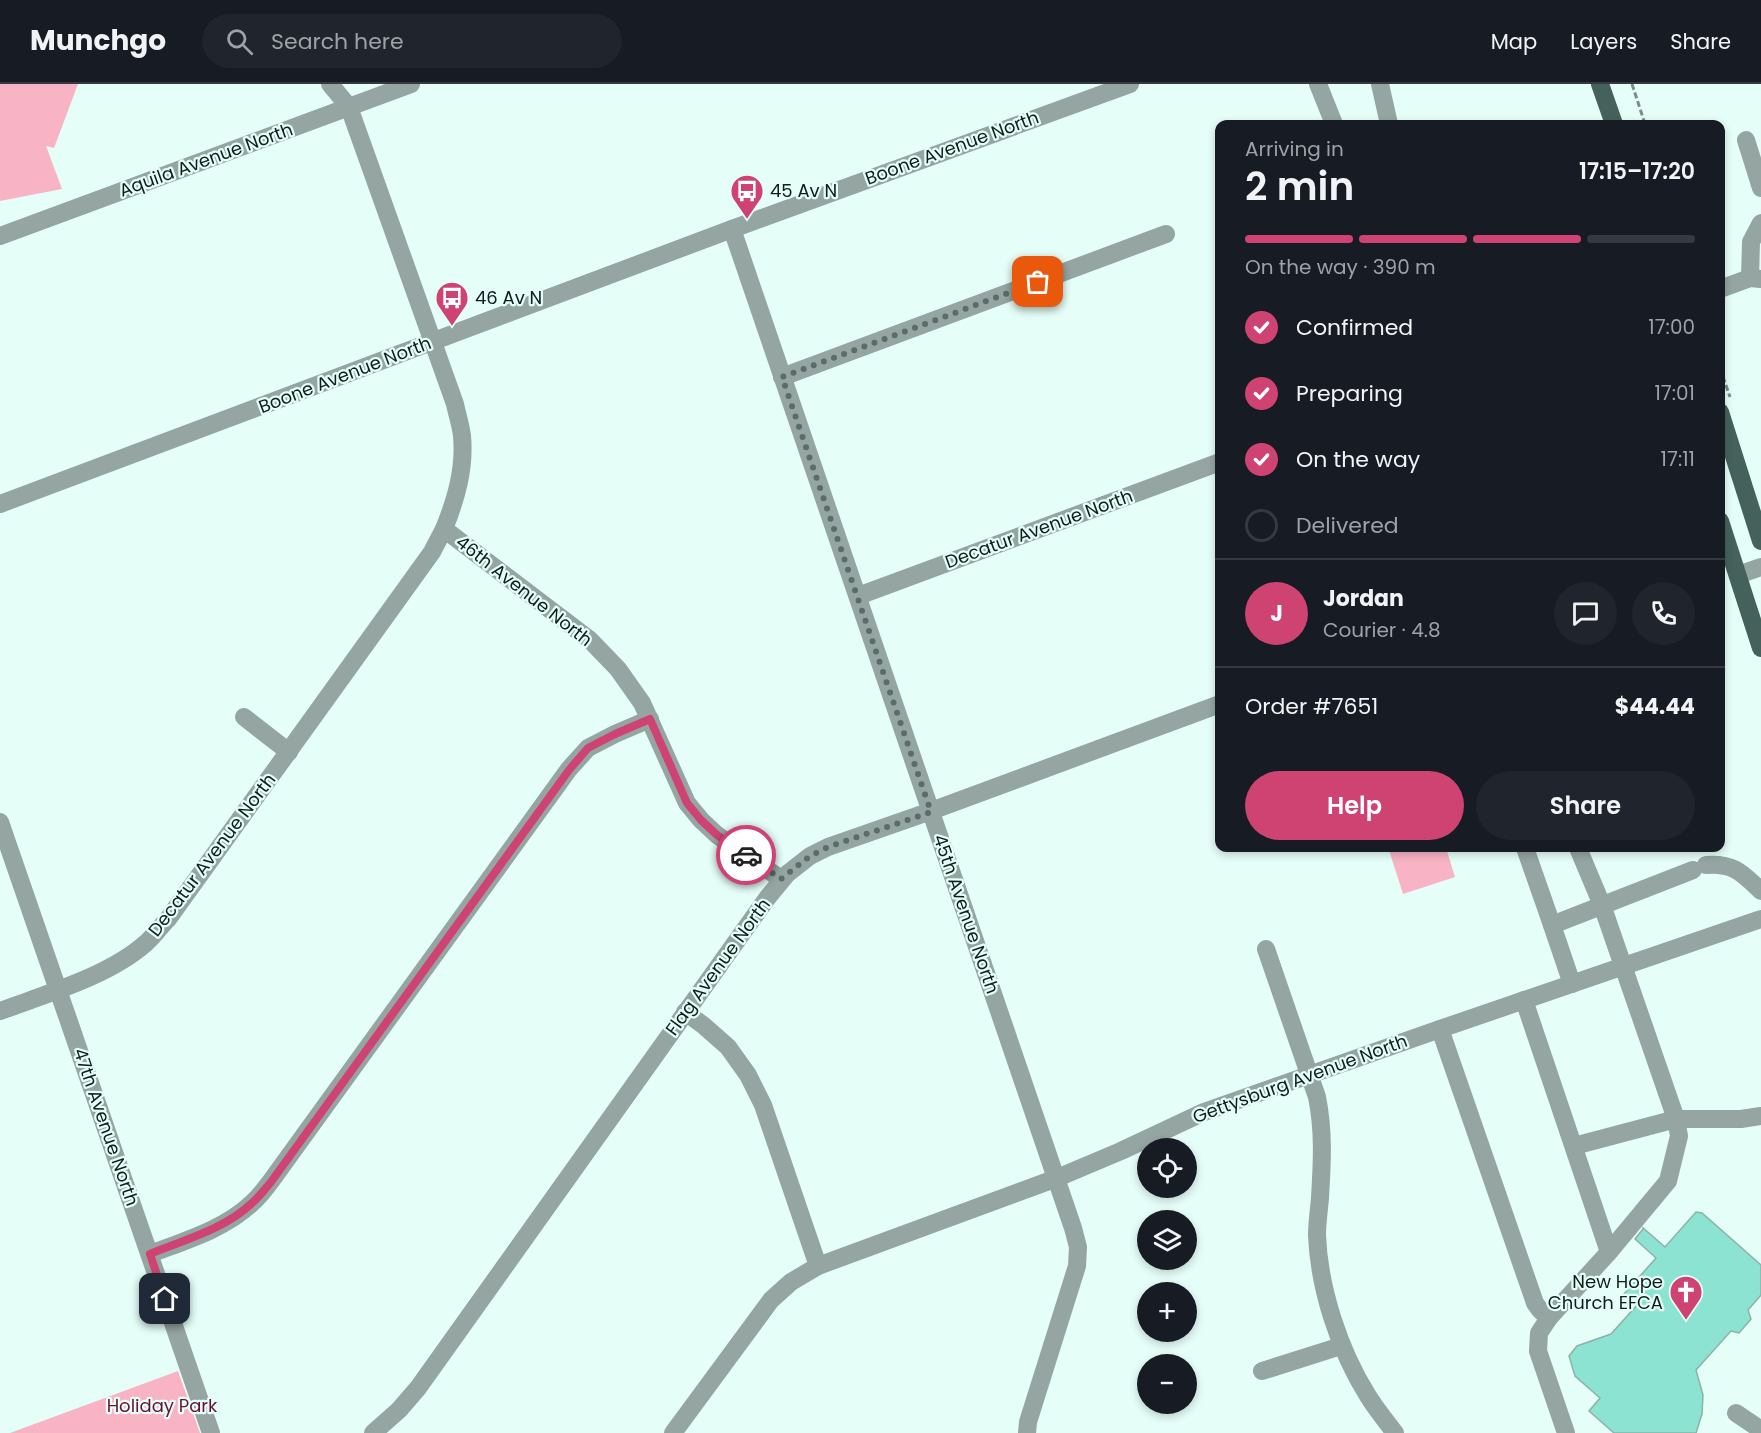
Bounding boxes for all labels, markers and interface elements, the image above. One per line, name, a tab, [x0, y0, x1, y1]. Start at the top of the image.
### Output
search box	[202, 14, 622, 68]
text: Munchgo	[30, 21, 166, 60]
icon: search	[223, 25, 256, 58]
text: Search here	[271, 26, 404, 57]
text: Map	[1491, 27, 1537, 56]
text: Layers	[1570, 27, 1637, 56]
text: Share	[1670, 27, 1731, 56]
street label: Boone Avenue North	[862, 105, 1042, 191]
street label: Aquila Avenue North	[116, 116, 296, 203]
text: Arriving in	[1245, 135, 1344, 163]
text: 17:15–17:20	[1579, 156, 1695, 187]
text: 2 min	[1245, 159, 1354, 214]
bus stop icon: 45 Av N	[729, 173, 765, 220]
place label: 45 Av N	[770, 178, 837, 203]
text: On the way · 390 m	[1245, 253, 1436, 281]
pin	[1012, 256, 1063, 307]
icon: bag	[1021, 265, 1054, 298]
bus stop icon: 46 Av N	[434, 280, 470, 327]
place label: 46 Av N	[475, 285, 542, 310]
icon: check	[1245, 311, 1278, 344]
text: Confirmed	[1296, 312, 1413, 343]
text: 17:00	[1648, 313, 1695, 341]
street label: Boone Avenue North	[255, 330, 435, 419]
icon: check	[1245, 377, 1278, 410]
text: Preparing	[1296, 378, 1403, 409]
text: 17:01	[1654, 379, 1695, 407]
icon: check	[1245, 443, 1278, 476]
text: On the way	[1296, 444, 1420, 475]
text: 17:11	[1661, 445, 1695, 473]
street label: Decatur Avenue North	[942, 483, 1136, 574]
text: Delivered	[1296, 510, 1399, 541]
street label: 46th Avenue North	[451, 529, 598, 652]
button: chat	[1554, 582, 1617, 645]
button: phone	[1632, 582, 1695, 645]
text: Jordan	[1323, 583, 1404, 614]
text: J	[1270, 598, 1283, 629]
text: Courier · 4.8	[1323, 616, 1441, 644]
text: Order #7651	[1245, 691, 1378, 722]
text: $44.44	[1615, 691, 1695, 722]
street label: Decatur Avenue North	[142, 768, 281, 941]
button: Help	[1245, 771, 1464, 840]
button: Share	[1476, 771, 1695, 840]
courier	[716, 825, 776, 885]
street label: 45th Avenue North	[927, 831, 1005, 997]
icon: car	[730, 839, 763, 872]
street label: Flag Avenue North	[659, 893, 776, 1040]
street label: Gettysburg Avenue North	[1189, 1028, 1411, 1129]
street label: 47th Avenue North	[68, 1045, 145, 1209]
map controls	[1137, 1138, 1197, 1414]
button: locate	[1137, 1138, 1197, 1198]
button: layers	[1137, 1210, 1197, 1270]
place label: New Hope Church EFCA	[1548, 1269, 1663, 1315]
pin	[139, 1273, 190, 1324]
church icon: New Hope Church EFCA	[1668, 1274, 1704, 1321]
icon: home	[148, 1282, 181, 1315]
button: +	[1137, 1282, 1197, 1342]
button: −	[1137, 1354, 1197, 1414]
park label: Holiday Park	[107, 1393, 218, 1418]

